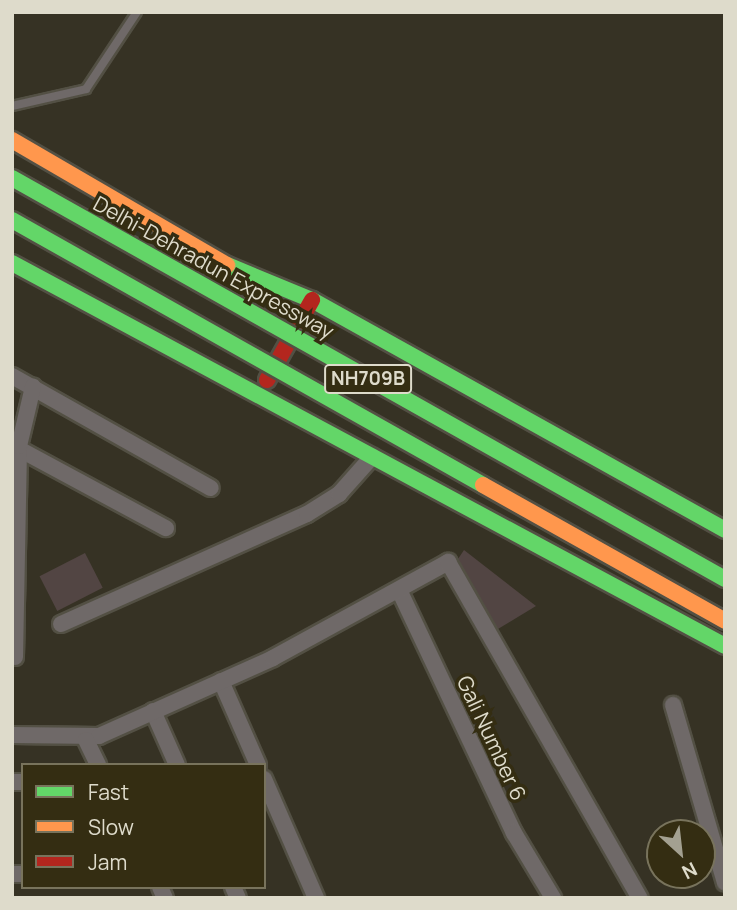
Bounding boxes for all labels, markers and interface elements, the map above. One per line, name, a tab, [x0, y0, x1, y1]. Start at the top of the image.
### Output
street label: Delhi-Dehradun Expressway	[89, 190, 339, 344]
road number: NH709B	[322, 364, 414, 394]
street label: Gali Number 6	[452, 672, 532, 804]
legend	[21, 763, 266, 889]
text: Fast	[88, 778, 129, 806]
text: Slow	[88, 813, 134, 841]
north arrow	[646, 819, 716, 889]
text: Jam	[88, 848, 127, 876]
text: N	[678, 856, 702, 886]

